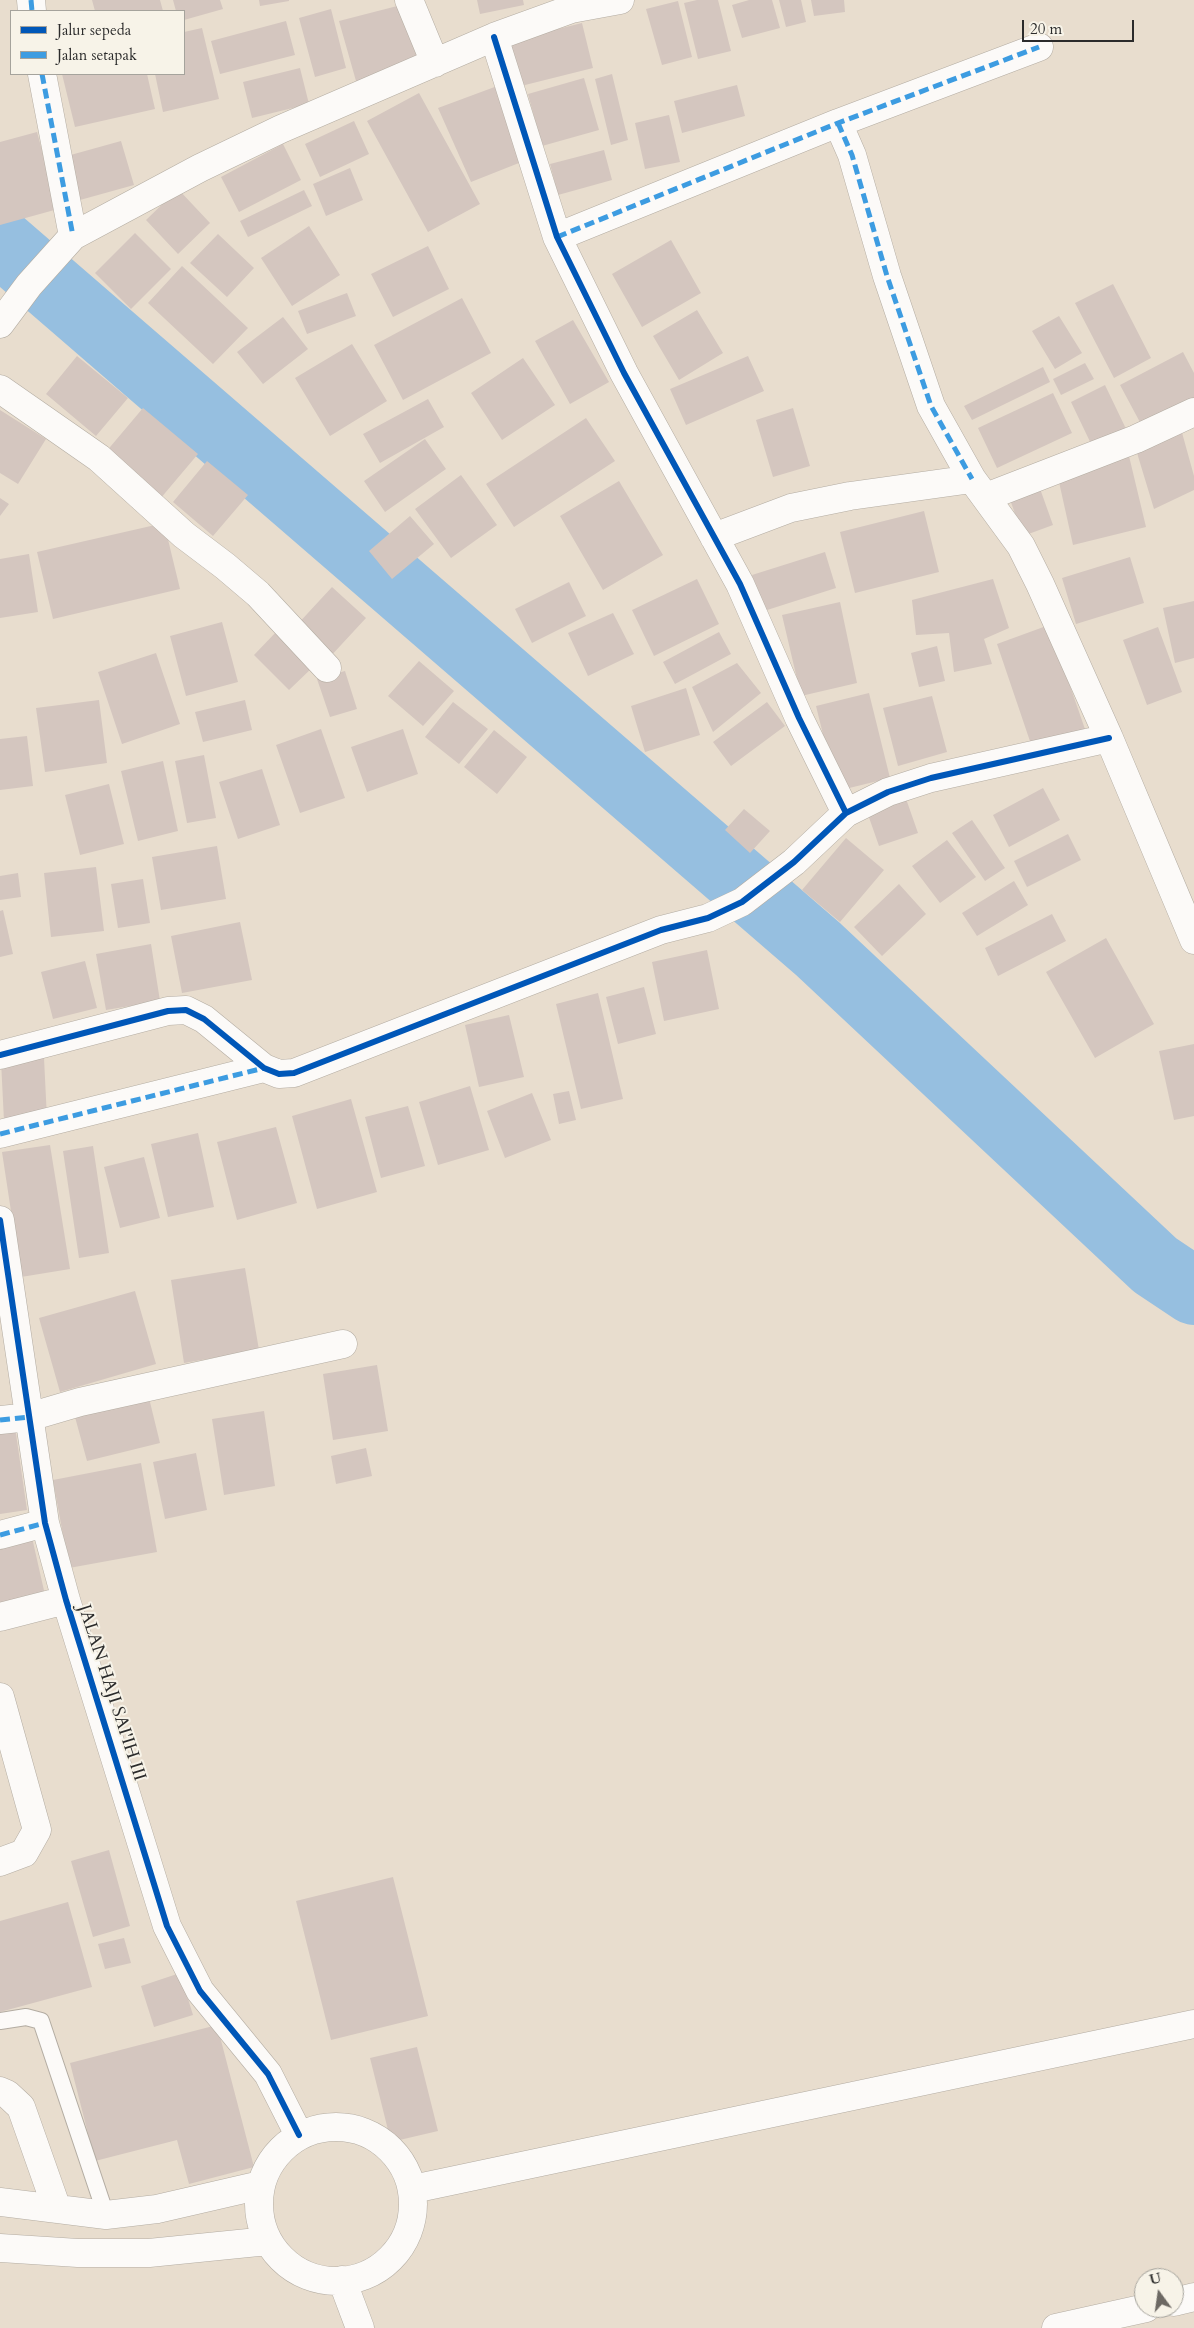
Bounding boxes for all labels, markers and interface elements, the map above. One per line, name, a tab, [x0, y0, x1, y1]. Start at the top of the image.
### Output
legend	[10, 10, 185, 75]
scale bar	[1024, 10, 1136, 42]
text: 20 m	[1030, 19, 1062, 39]
text: Jalur sepeda	[57, 20, 131, 40]
text: Jalan setapak	[57, 45, 137, 65]
street label: JALAN HAJI SAI'IH III	[72, 1602, 150, 1784]
north arrow	[1134, 2268, 1184, 2318]
text: U	[1148, 2268, 1163, 2290]

